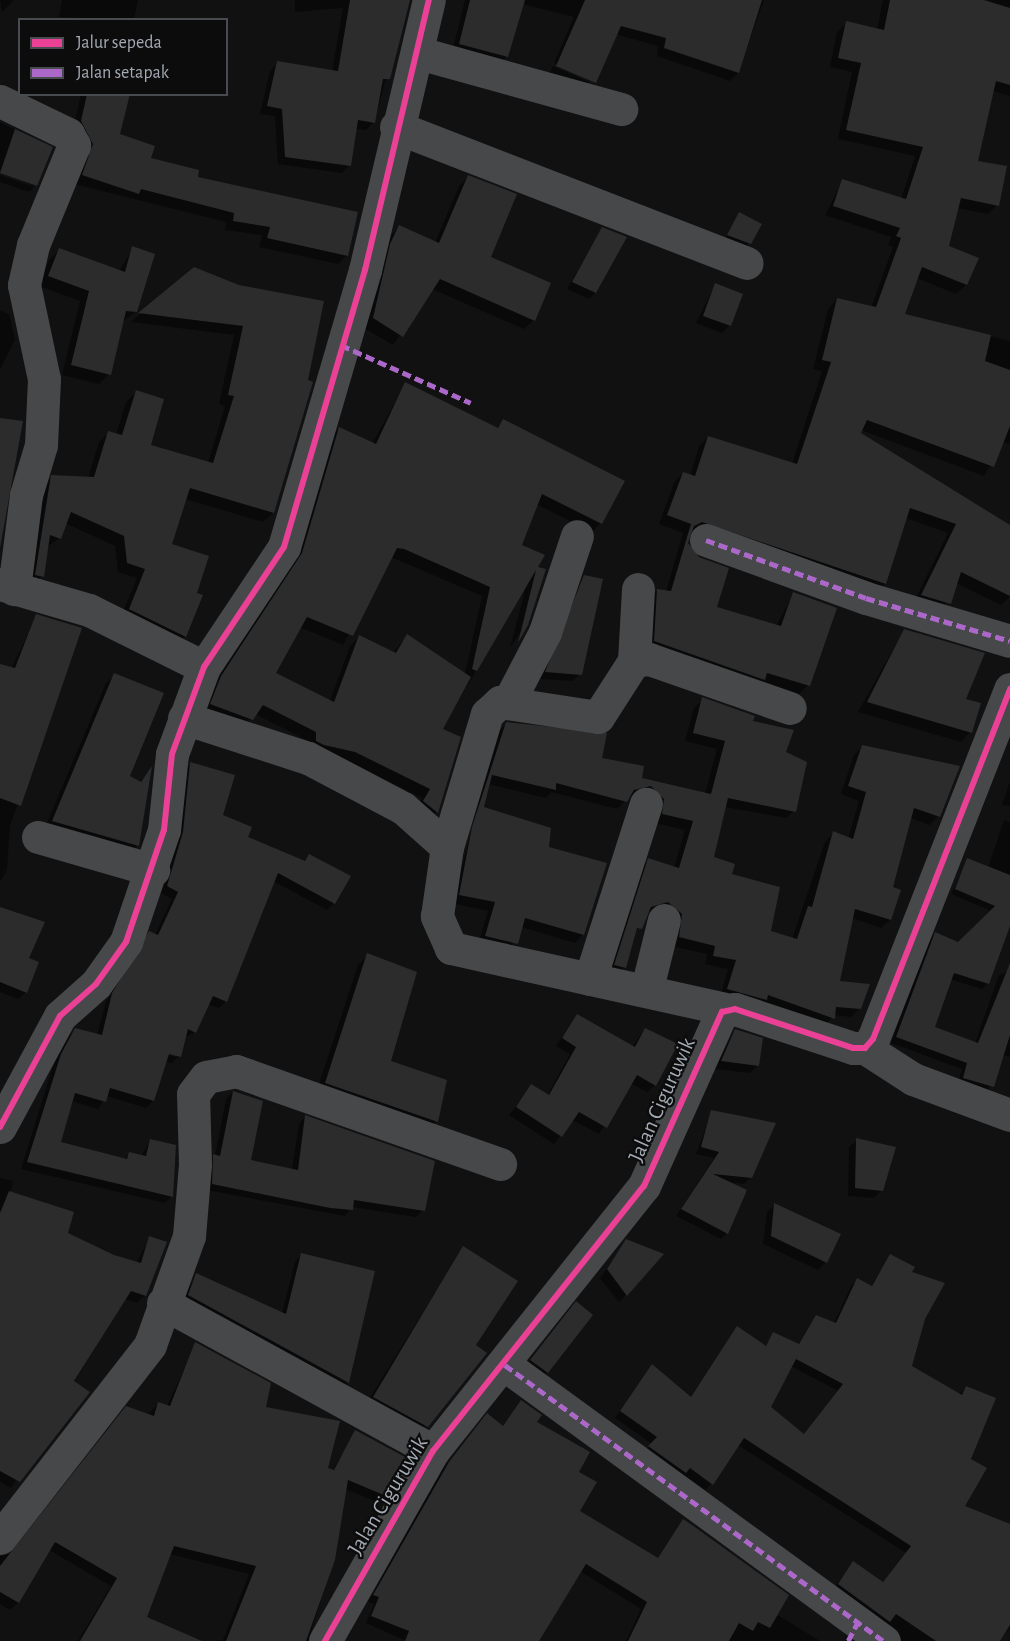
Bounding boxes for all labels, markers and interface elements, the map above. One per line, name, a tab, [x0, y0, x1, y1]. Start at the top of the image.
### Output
legend	[18, 18, 228, 96]
text: Jalur sepeda	[76, 34, 162, 52]
text: Jalan setapak	[76, 64, 169, 82]
street label: Jalan Ciguruwik	[623, 1034, 701, 1166]
street label: Jalan Ciguruwik	[342, 1432, 434, 1560]

